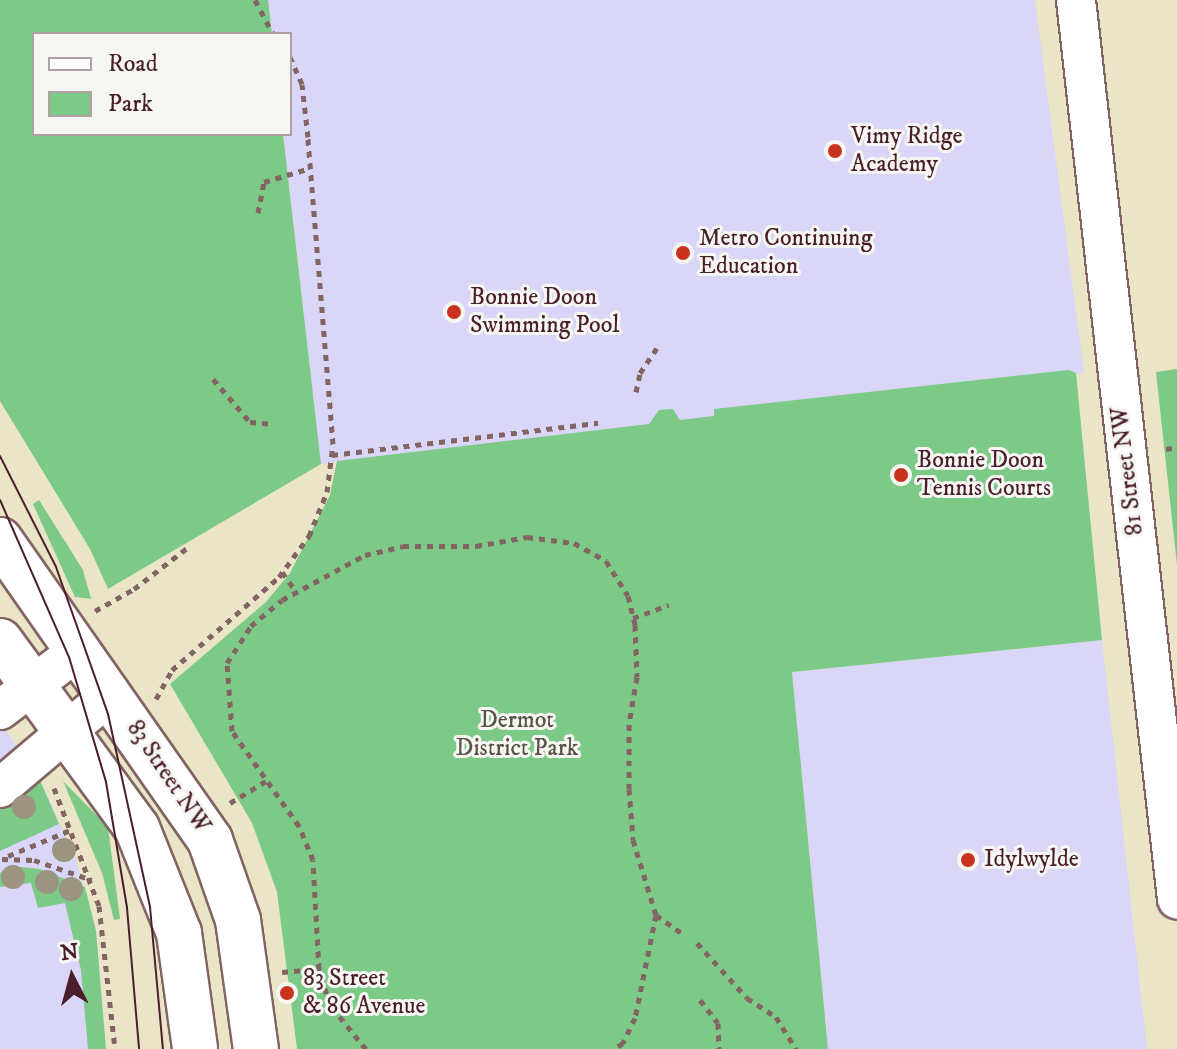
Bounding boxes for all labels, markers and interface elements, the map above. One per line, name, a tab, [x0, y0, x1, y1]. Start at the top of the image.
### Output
legend	[32, 32, 292, 136]
text: Road	[108, 49, 158, 79]
text: Park	[108, 89, 153, 119]
place label: Vimy Ridge Academy	[851, 123, 962, 179]
marker: Vimy Ridge Academy	[826, 142, 844, 160]
place label: Metro Continuing Education	[699, 225, 872, 281]
marker: Metro Continuing Education	[674, 244, 692, 262]
place label: Bonnie Doon Swimming Pool	[470, 284, 619, 340]
marker: Bonnie Doon Swimming Pool	[445, 303, 463, 321]
street label: 81 Street NW	[1106, 405, 1150, 537]
place label: Bonnie Doon Tennis Courts	[917, 447, 1051, 503]
marker: Bonnie Doon Tennis Courts	[892, 466, 910, 484]
park label: Dermot District Park	[456, 707, 578, 763]
street label: 83 Street NW	[120, 715, 216, 839]
place label: Idylwylde	[984, 846, 1079, 874]
marker: Idylwylde	[959, 851, 977, 869]
north arrow	[32, 937, 112, 1017]
text: N	[59, 938, 80, 967]
place label: 83 Street & 86 Avenue	[303, 965, 425, 1021]
marker: 83 Street & 86 Avenue	[278, 984, 296, 1002]

